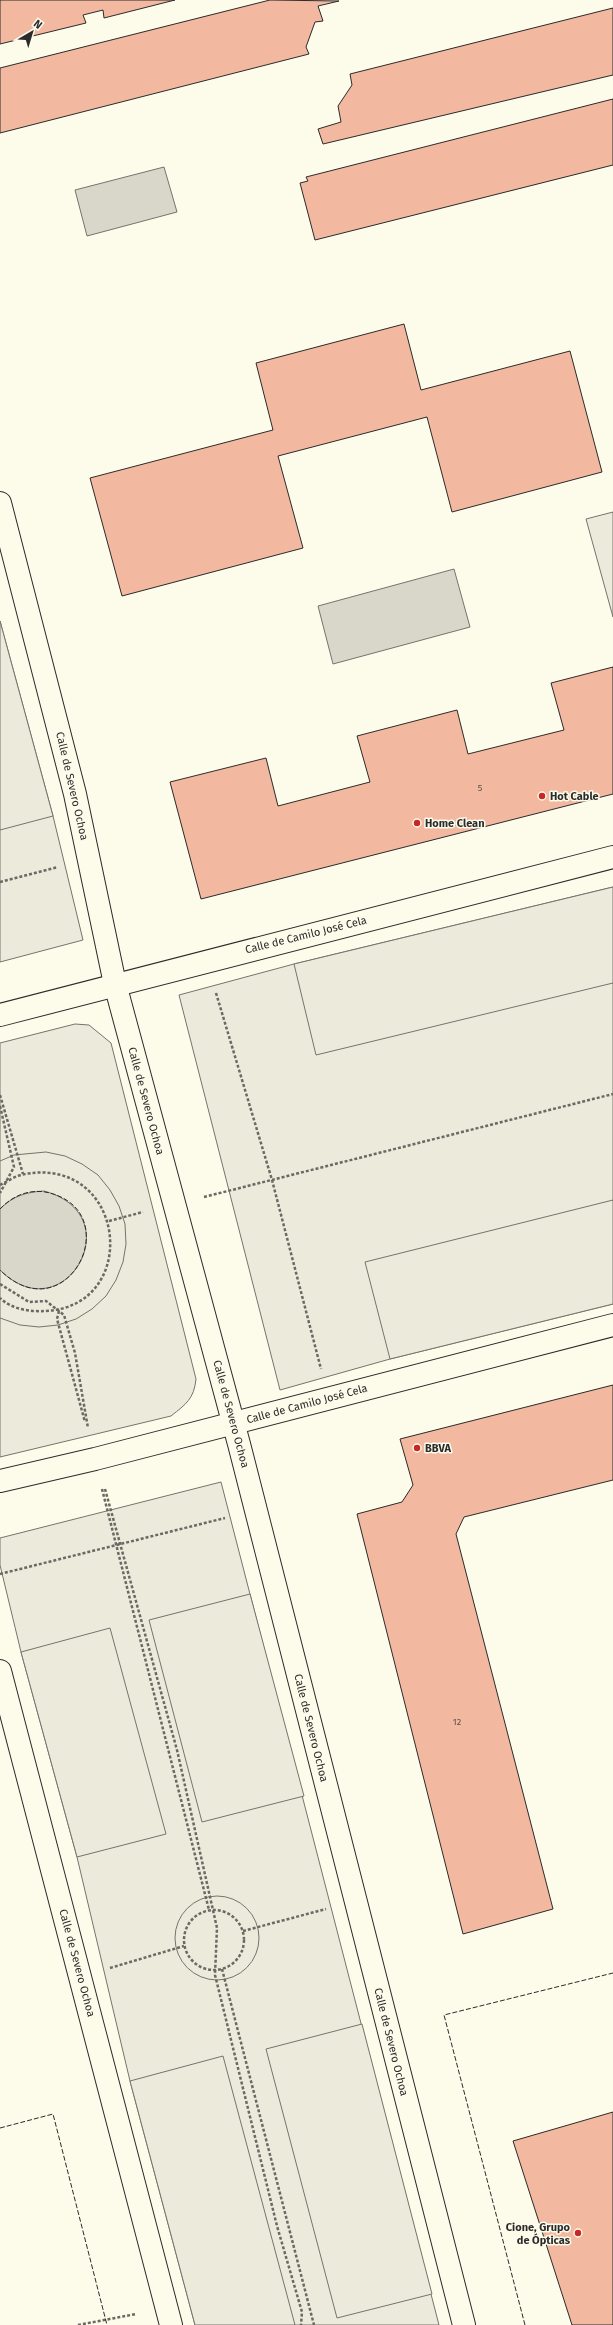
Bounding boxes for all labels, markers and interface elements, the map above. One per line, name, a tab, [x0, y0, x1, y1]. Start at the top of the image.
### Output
north arrow	[12, 12, 52, 52]
text: N	[31, 17, 45, 32]
street label: Calle de Severo Ochoa	[53, 731, 91, 842]
house number: 5	[478, 783, 483, 793]
place label: Hot Cable	[550, 790, 599, 803]
marker: Hot Cable	[537, 791, 547, 801]
place label: Home Clean	[425, 817, 485, 830]
marker: Home Clean	[412, 818, 422, 828]
street label: Calle de Camilo José Cela	[244, 914, 368, 956]
street label: Calle de Severo Ochoa	[125, 1046, 167, 1156]
street label: Calle de Severo Ochoa	[210, 1359, 252, 1469]
street label: Calle de Camilo José Cela	[245, 1382, 369, 1426]
place label: BBVA	[425, 1442, 451, 1455]
marker: BBVA	[412, 1443, 422, 1453]
street label: Calle de Severo Ochoa	[291, 1673, 331, 1783]
house number: 12	[453, 1717, 461, 1727]
street label: Calle de Severo Ochoa	[56, 1908, 98, 2018]
street label: Calle de Severo Ochoa	[371, 1987, 411, 2097]
place label: Cione, Grupo de Ópticas	[506, 2221, 571, 2247]
marker: Cione, Grupo de Ópticas	[573, 2228, 583, 2238]

